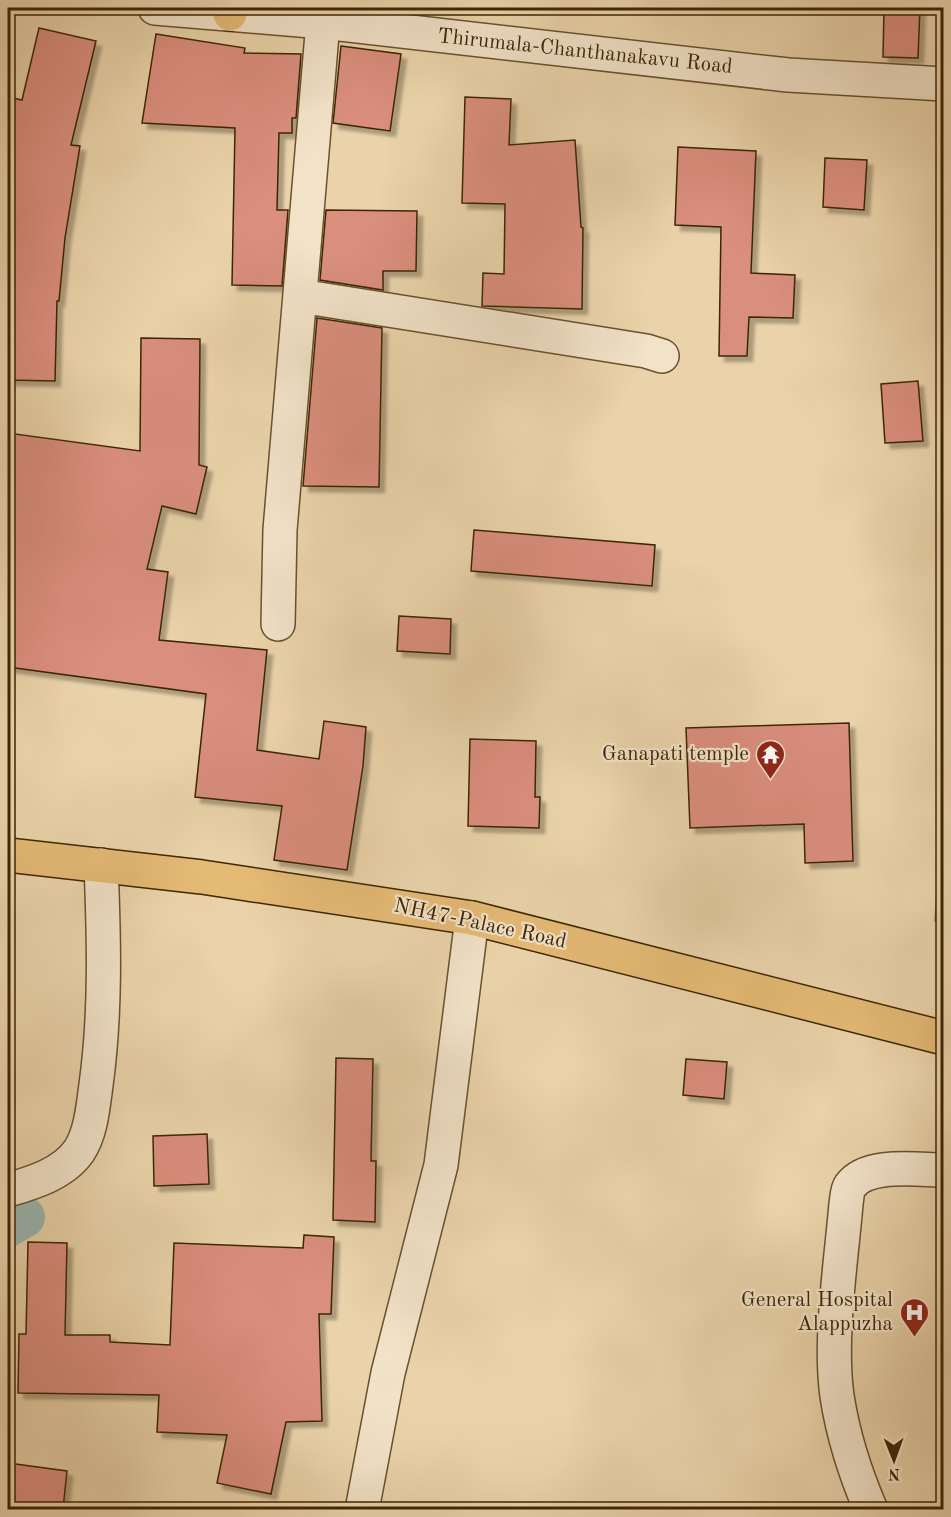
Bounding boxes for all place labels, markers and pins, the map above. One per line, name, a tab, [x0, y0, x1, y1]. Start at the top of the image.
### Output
temple icon: Ganapati temple	[754, 738, 786, 780]
place label: Ganapati temple	[602, 744, 749, 765]
place label: General Hospital Alappuzha	[741, 1290, 893, 1335]
hospital icon: General Hospital Alappuzha	[898, 1296, 930, 1338]

